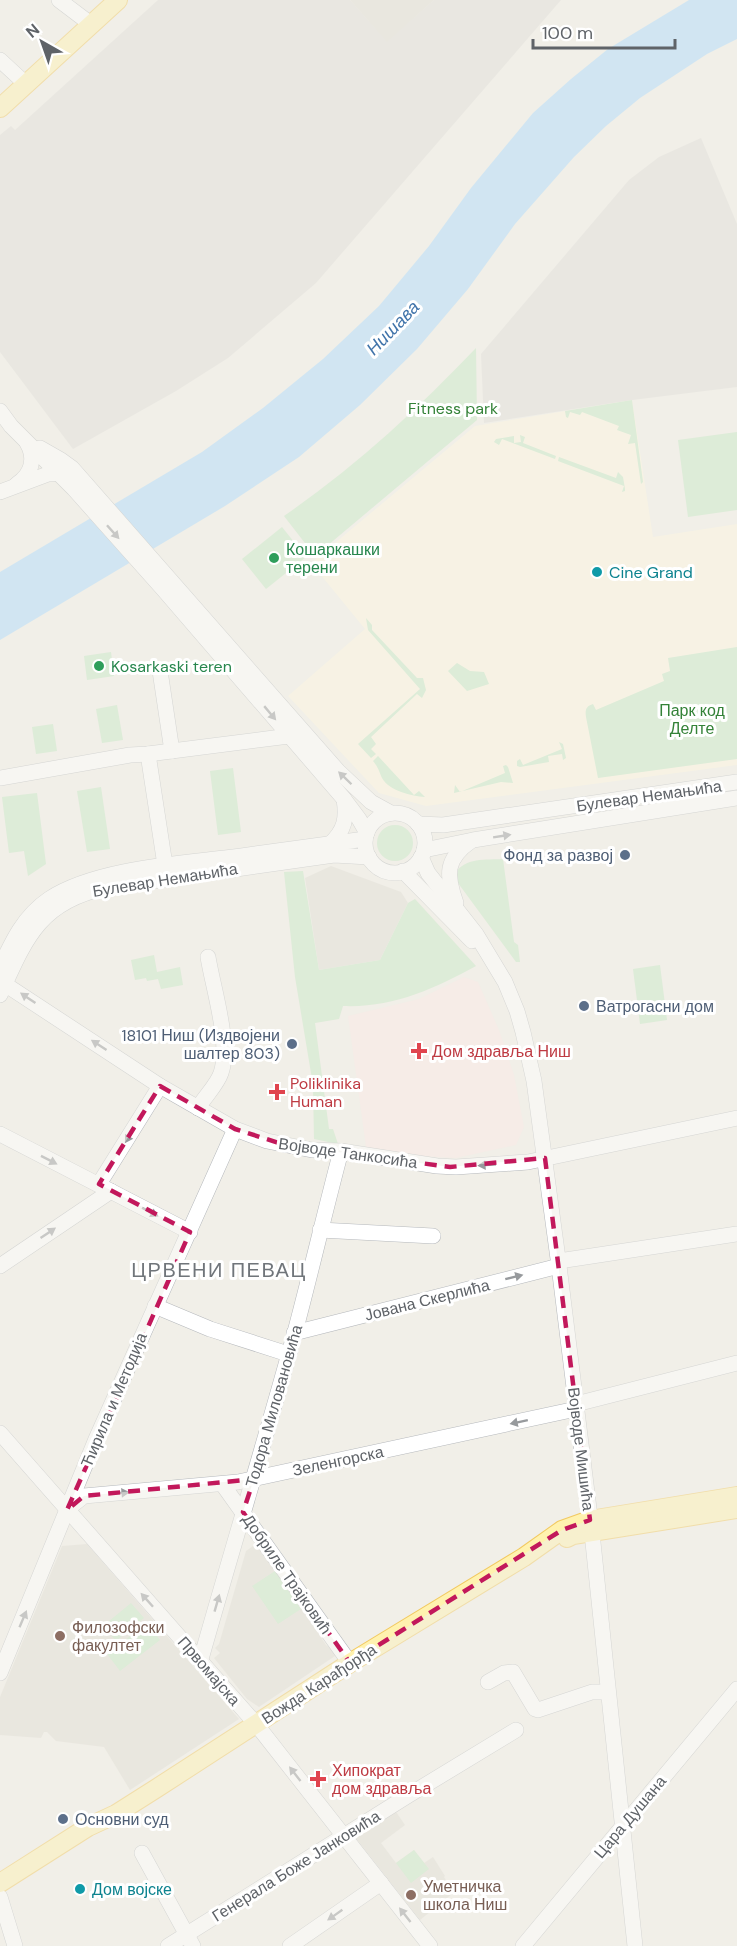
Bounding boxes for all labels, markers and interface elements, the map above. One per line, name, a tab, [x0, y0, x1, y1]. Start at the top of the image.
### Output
north arrow	[12, 12, 72, 72]
scale bar	[533, 12, 676, 50]
text: N	[21, 19, 44, 43]
text: 100 m	[542, 21, 593, 45]
water label: Нишава	[361, 296, 425, 360]
park label: Fitness park	[408, 398, 498, 419]
one-way arrow	[106, 525, 120, 540]
place label: Кошаркашки терени	[286, 539, 380, 578]
marker: Кошаркашки терени	[267, 551, 281, 565]
place label: Cine Grand	[609, 562, 693, 583]
marker: Cine Grand	[590, 565, 604, 579]
place label: Kosarkaski teren	[111, 656, 232, 677]
marker: Kosarkaski teren	[92, 659, 106, 673]
park label: Парк код Делте	[659, 700, 725, 739]
one-way arrow	[263, 705, 276, 720]
one-way arrow	[339, 771, 353, 785]
street label: Булевар Немањића	[575, 775, 723, 817]
one-way arrow	[492, 831, 511, 840]
place label: Фонд за развој	[503, 845, 613, 866]
marker: Фонд за развој	[618, 848, 632, 862]
street label: Булевар Немањића	[91, 858, 239, 902]
one-way arrow	[20, 992, 36, 1004]
place label: Ватрогасни дом	[596, 996, 714, 1017]
marker: Ватрогасни дом	[577, 999, 591, 1013]
place label: 18101 Ниш (Издвојени шалтер 803)	[122, 1025, 280, 1064]
marker: 18101 Ниш (Издвојени шалтер 803)	[285, 1037, 299, 1051]
one-way arrow	[91, 1040, 107, 1051]
place label: Дом здравља Ниш	[432, 1041, 571, 1062]
marker: Дом здравља Ниш	[410, 1042, 428, 1060]
place label: Poliklinika Human	[290, 1073, 361, 1112]
marker: Poliklinika Human	[268, 1083, 286, 1101]
one-way arrow	[124, 1127, 135, 1143]
street label: Војводе Танкосића	[277, 1133, 419, 1173]
one-way arrow	[41, 1155, 58, 1164]
one-way arrow	[478, 1160, 497, 1169]
one-way arrow	[142, 1207, 159, 1217]
one-way arrow	[40, 1228, 57, 1239]
district label: ЦРВЕНИ ПЕВАЦ	[131, 1257, 307, 1283]
one-way arrow	[505, 1272, 523, 1282]
street label: Јована Скерлића	[362, 1274, 492, 1326]
street label: Тодора Миловановића	[241, 1322, 307, 1490]
street label: Ћирила и Методија	[76, 1329, 152, 1471]
street label: Војводе Мишића	[563, 1386, 599, 1512]
one-way arrow	[509, 1418, 528, 1427]
street label: Зеленгорска	[291, 1441, 386, 1481]
one-way arrow	[110, 1488, 129, 1498]
street label: Добриле Трајковић	[238, 1510, 336, 1638]
one-way arrow	[141, 1593, 154, 1608]
one-way arrow	[212, 1594, 222, 1612]
one-way arrow	[18, 1610, 28, 1628]
place label: Филозофски факултет	[72, 1617, 165, 1656]
marker: Филозофски факултет	[53, 1629, 67, 1643]
street label: Првомајска	[173, 1632, 245, 1710]
street label: Вожда Карађорђа	[257, 1639, 381, 1729]
place label: Хипократ дом здравља	[332, 1760, 432, 1799]
one-way arrow	[290, 1766, 302, 1781]
marker: Хипократ дом здравља	[309, 1770, 327, 1788]
street label: Цара Душана	[589, 1771, 671, 1863]
street label: Генерала Боже Јанковића	[208, 1805, 384, 1926]
place label: Основни суд	[75, 1809, 169, 1830]
marker: Основни суд	[56, 1812, 70, 1826]
place label: Уметничка школа Ниш	[423, 1876, 507, 1915]
place label: Дом војске	[92, 1879, 172, 1900]
marker: Дом војске	[73, 1882, 87, 1896]
marker: Уметничка школа Ниш	[404, 1888, 418, 1902]
one-way arrow	[400, 1907, 412, 1922]
one-way arrow	[328, 1909, 344, 1921]

